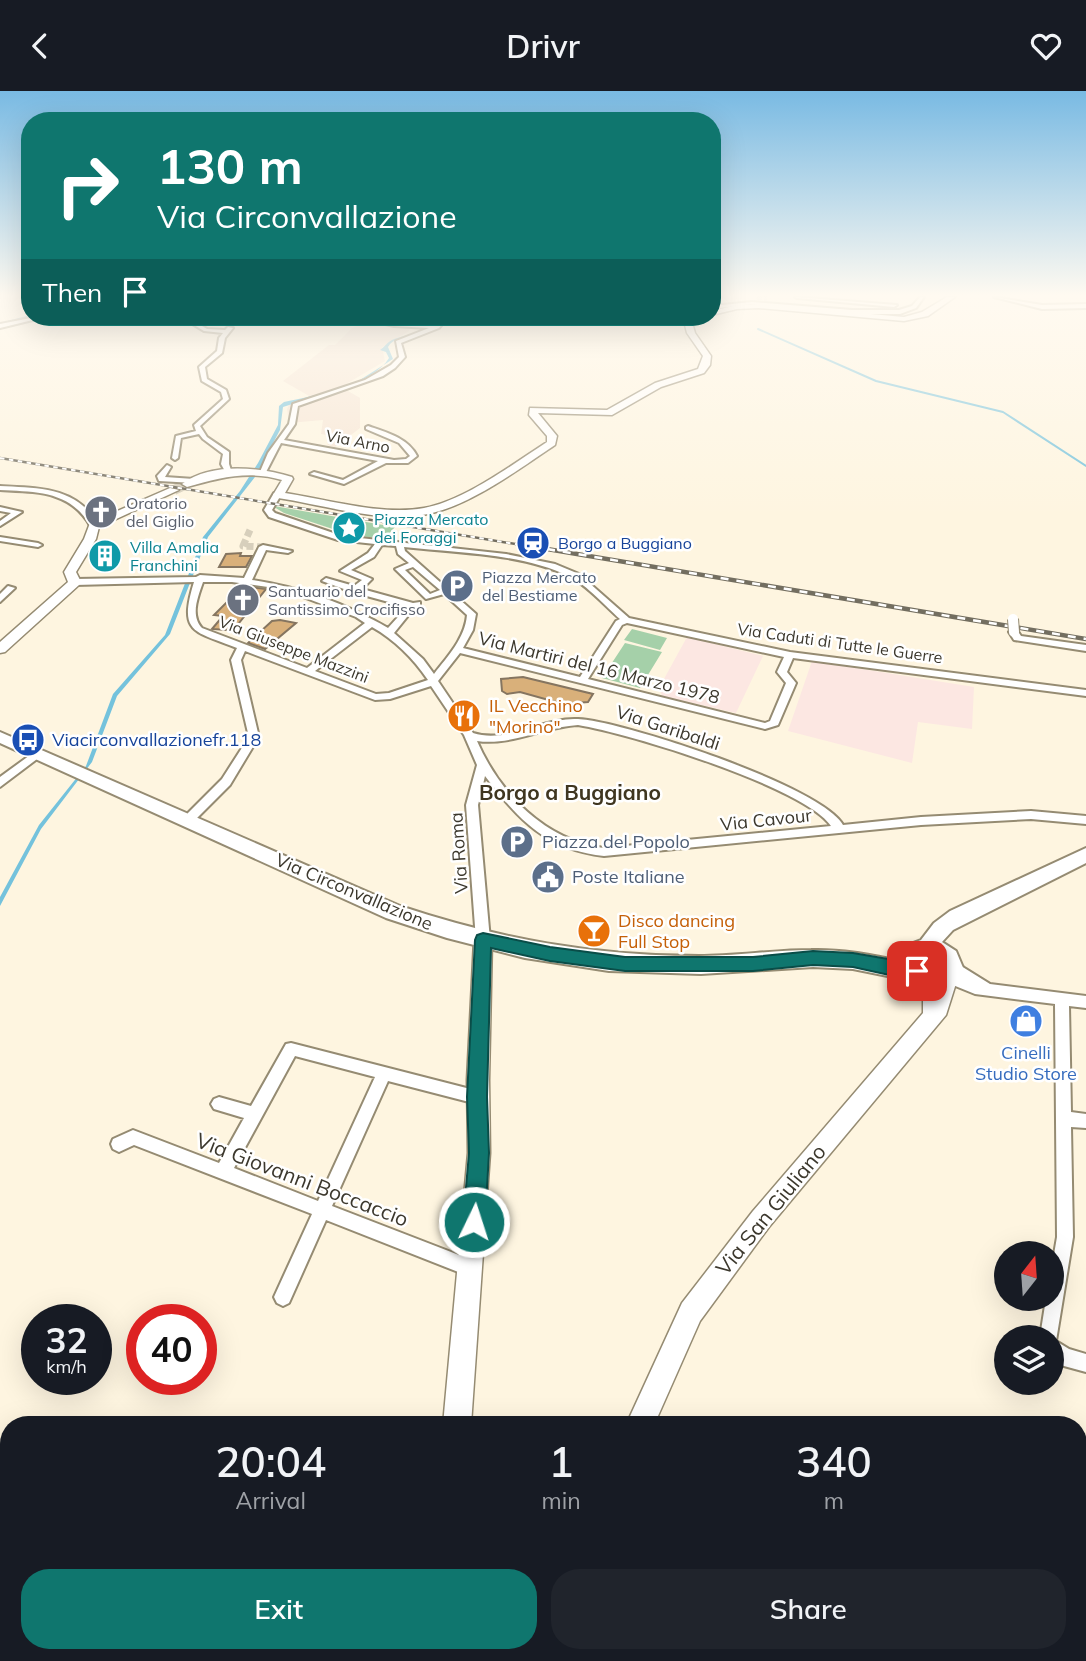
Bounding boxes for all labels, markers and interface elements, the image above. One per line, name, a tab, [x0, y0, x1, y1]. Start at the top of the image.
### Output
text: Drivr	[506, 26, 580, 66]
icon: back	[21, 27, 59, 65]
icon: heart	[1027, 27, 1065, 65]
text: 130 m	[157, 135, 303, 196]
icon: right	[42, 140, 133, 231]
text: Via Circonvallazione	[157, 196, 457, 236]
icon: arrive	[116, 273, 154, 311]
text: Then	[42, 276, 102, 309]
street label: Via Arno	[324, 425, 392, 457]
church icon: Oratorio del Giglio	[82, 493, 120, 531]
place label: Oratorio del Giglio	[126, 493, 194, 531]
place icon: Piazza Mercato dei Foraggi	[330, 509, 368, 547]
place label: Piazza Mercato dei Foraggi	[374, 509, 488, 547]
station icon: Borgo a Buggiano	[514, 524, 552, 562]
place label: Borgo a Buggiano	[558, 533, 692, 553]
building icon: Villa Amalia Franchini	[86, 537, 124, 575]
place label: Villa Amalia Franchini	[130, 537, 219, 575]
parking icon: Piazza Mercato del Bestiame	[438, 567, 476, 605]
place label: Piazza Mercato del Bestiame	[482, 567, 596, 605]
church icon: Santuario del Santissimo Crocifisso	[224, 581, 262, 619]
place label: Santuario del Santissimo Crocifisso	[268, 581, 425, 619]
street label: Via Giuseppe Mazzini	[216, 611, 372, 687]
street label: Via Caduti di Tutte le Guerre	[736, 619, 944, 667]
street label: Via Martiri del 16 Marzo 1978	[476, 626, 722, 709]
place label: IL Vecchino "Morino"	[489, 694, 583, 738]
restaurant icon: IL Vecchino "Morino"	[445, 697, 483, 735]
street label: Via Garibaldi	[613, 700, 723, 755]
bus stop icon: Viacirconvallazionefr.118	[9, 721, 47, 759]
place label: Viacirconvallazionefr.118	[52, 728, 261, 751]
district label: Borgo a Buggiano	[479, 779, 661, 805]
street label: Via Cavour	[719, 803, 813, 836]
street label: Via Roma	[444, 812, 473, 894]
parking icon: Piazza del Popolo	[498, 823, 536, 861]
place label: Piazza del Popolo	[542, 830, 690, 853]
street label: Via Circonvallazione	[272, 848, 436, 935]
public building icon: Poste Italiane	[529, 858, 567, 896]
place label: Poste Italiane	[572, 865, 685, 888]
place label: Disco dancing Full Stop	[618, 909, 735, 953]
bar icon: Disco dancing Full Stop	[575, 912, 613, 950]
pin	[887, 941, 947, 1001]
icon: arrive	[898, 952, 936, 990]
shop icon: Cinelli Studio Store	[1007, 1002, 1045, 1040]
place label: Cinelli Studio Store	[975, 1041, 1077, 1085]
street label: Via Giovanni Boccaccio	[192, 1127, 412, 1232]
street label: Via San Giuliano	[710, 1139, 831, 1280]
position arrow	[437, 1185, 511, 1259]
north arrow	[994, 1241, 1064, 1311]
map controls	[994, 1241, 1064, 1395]
speed limit sign: 40	[126, 1304, 217, 1395]
text: 32	[45, 1318, 88, 1362]
button: layers	[994, 1325, 1064, 1395]
text: km/h	[46, 1355, 87, 1378]
text: 20:04	[215, 1435, 326, 1488]
text: 1	[548, 1435, 574, 1488]
text: 340	[796, 1435, 872, 1488]
text: Arrival	[236, 1486, 306, 1515]
text: min	[541, 1486, 581, 1515]
text: m	[824, 1486, 844, 1515]
button: Exit	[21, 1569, 537, 1649]
button: Share	[551, 1569, 1066, 1649]

